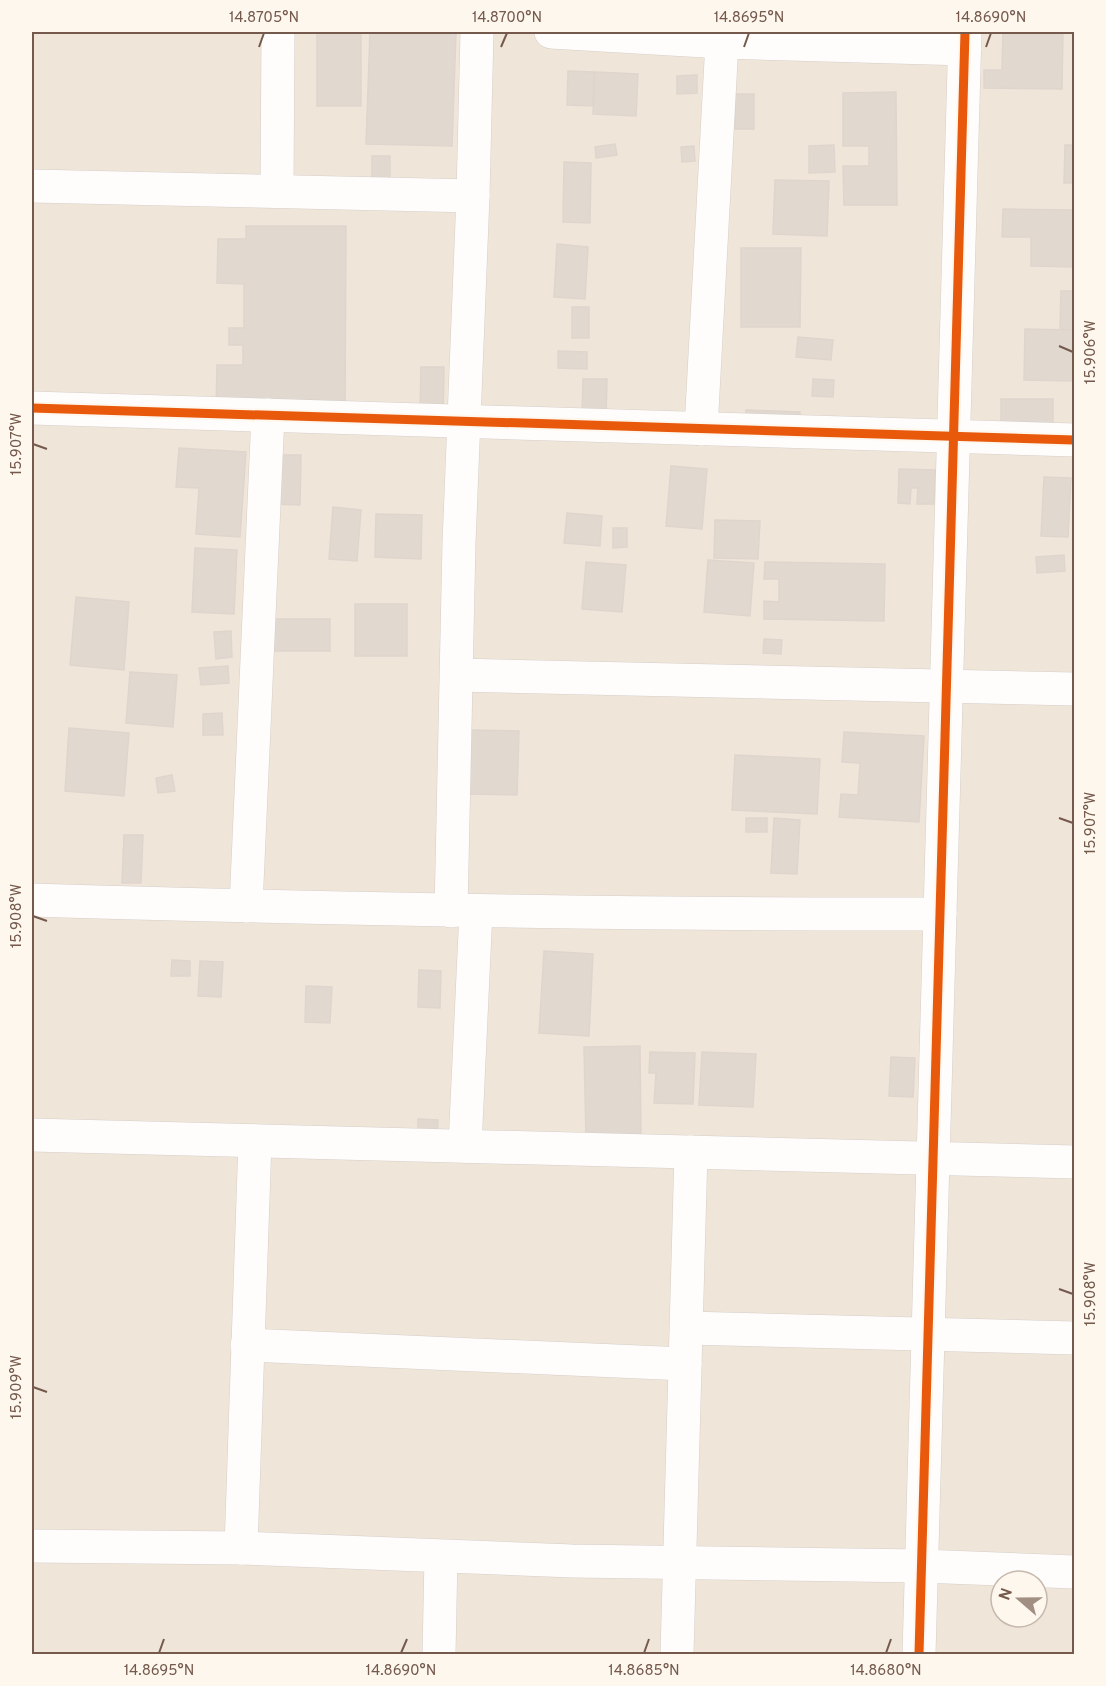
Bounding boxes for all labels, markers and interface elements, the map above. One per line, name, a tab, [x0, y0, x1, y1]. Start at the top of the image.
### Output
text: 14.8705°N	[229, 9, 299, 28]
text: 14.8700°N	[472, 9, 542, 28]
text: 14.8695°N	[714, 9, 784, 28]
text: 14.8690°N	[956, 9, 1026, 28]
text: 15.906°W	[1082, 320, 1101, 384]
text: 15.907°W	[8, 413, 27, 475]
text: 15.907°W	[1082, 792, 1101, 854]
text: 15.908°W	[8, 884, 27, 948]
text: 15.908°W	[1082, 1262, 1101, 1326]
text: 15.909°W	[8, 1355, 27, 1419]
north arrow	[989, 1569, 1049, 1629]
text: N	[995, 1586, 1018, 1603]
text: 14.8695°N	[124, 1662, 194, 1681]
text: 14.8690°N	[366, 1662, 436, 1681]
text: 14.8685°N	[608, 1662, 680, 1681]
text: 14.8680°N	[850, 1662, 922, 1681]

